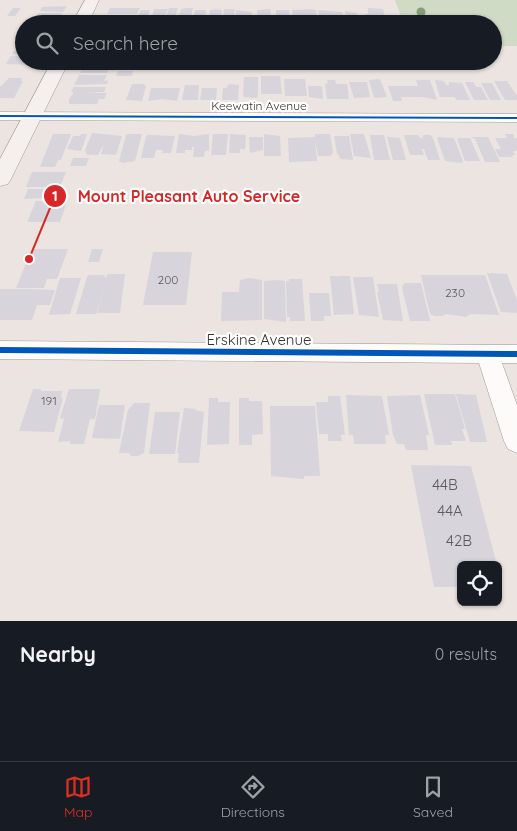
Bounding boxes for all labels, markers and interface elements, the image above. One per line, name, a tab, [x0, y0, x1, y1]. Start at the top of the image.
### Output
search box	[15, 15, 502, 70]
icon: search	[33, 29, 61, 57]
text: Search here	[73, 31, 178, 55]
street label: Keewatin Avenue	[211, 98, 307, 113]
callout: Mount Pleasant Auto Service	[42, 181, 310, 212]
text: 1	[52, 186, 58, 205]
text: Mount Pleasant Auto Service	[78, 186, 300, 206]
house number: 200	[158, 272, 178, 287]
house number: 230	[445, 285, 465, 300]
street label: Erskine Avenue	[206, 330, 312, 349]
house number: 191	[41, 393, 57, 408]
house number: 44B	[432, 475, 458, 494]
house number: 44A	[437, 501, 463, 520]
house number: 42B	[446, 531, 472, 550]
map controls	[457, 561, 502, 606]
button: locate	[457, 561, 502, 606]
text: Nearby	[20, 641, 96, 667]
text: 0 results	[435, 644, 497, 664]
tab: Map	[64, 773, 93, 821]
tab: Directions	[221, 773, 285, 821]
tab: Saved	[413, 773, 453, 821]

